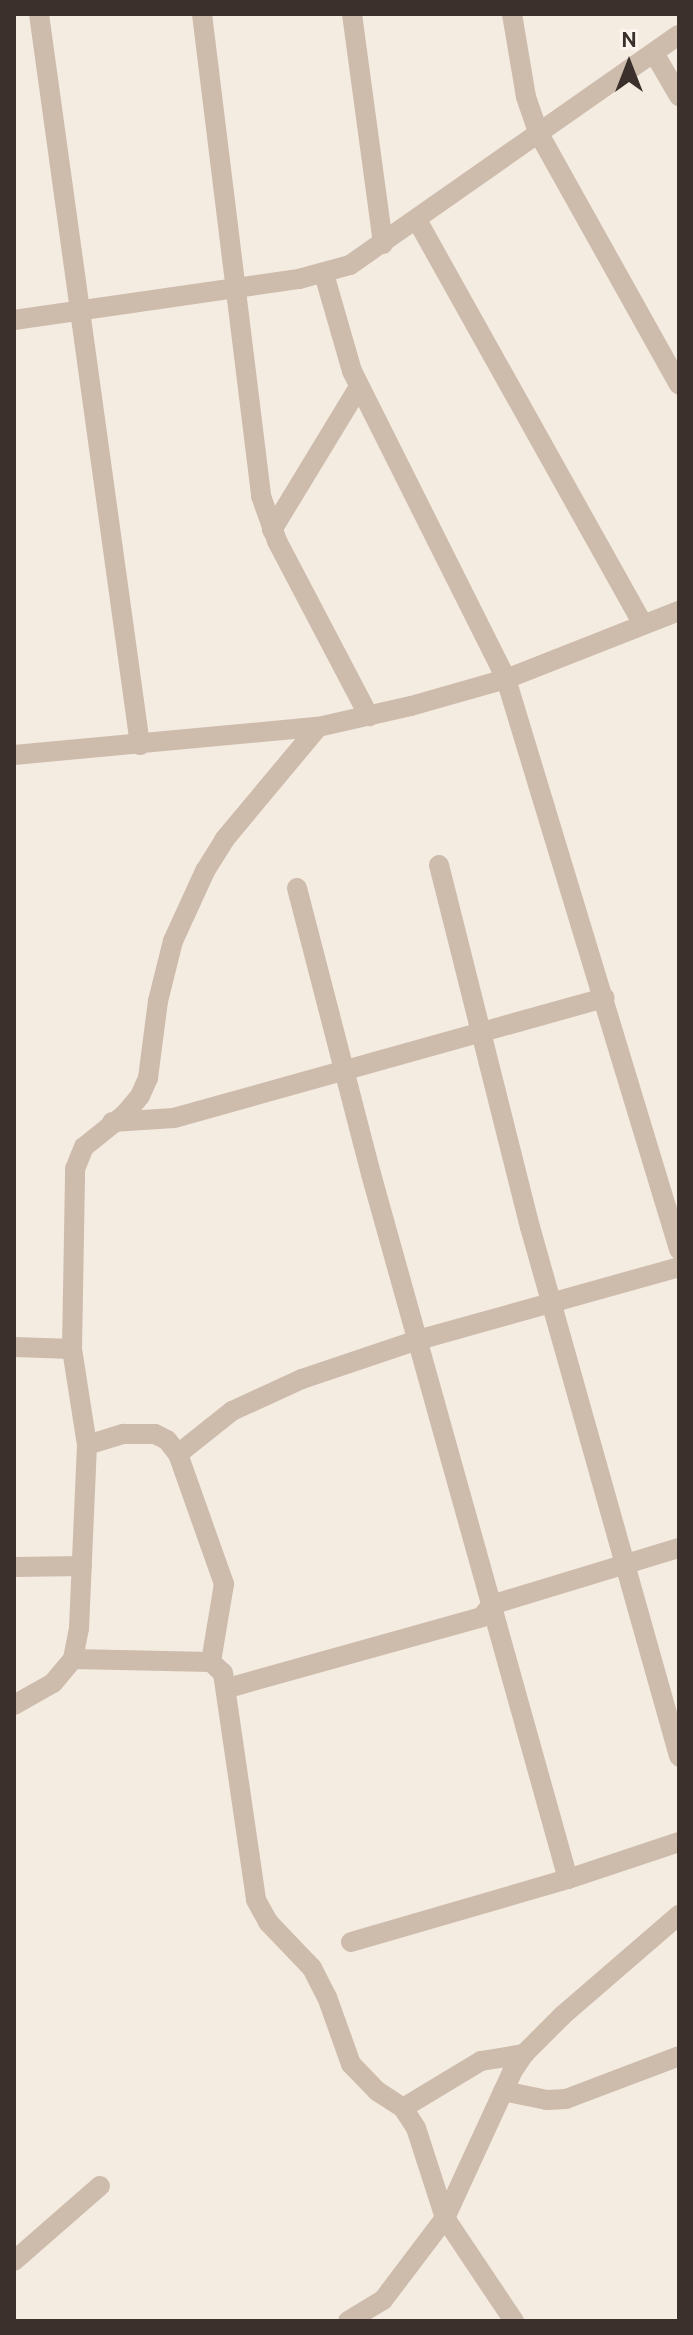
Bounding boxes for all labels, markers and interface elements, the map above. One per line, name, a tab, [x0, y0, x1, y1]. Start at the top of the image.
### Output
north arrow	[589, 24, 669, 104]
text: N	[621, 26, 637, 53]

